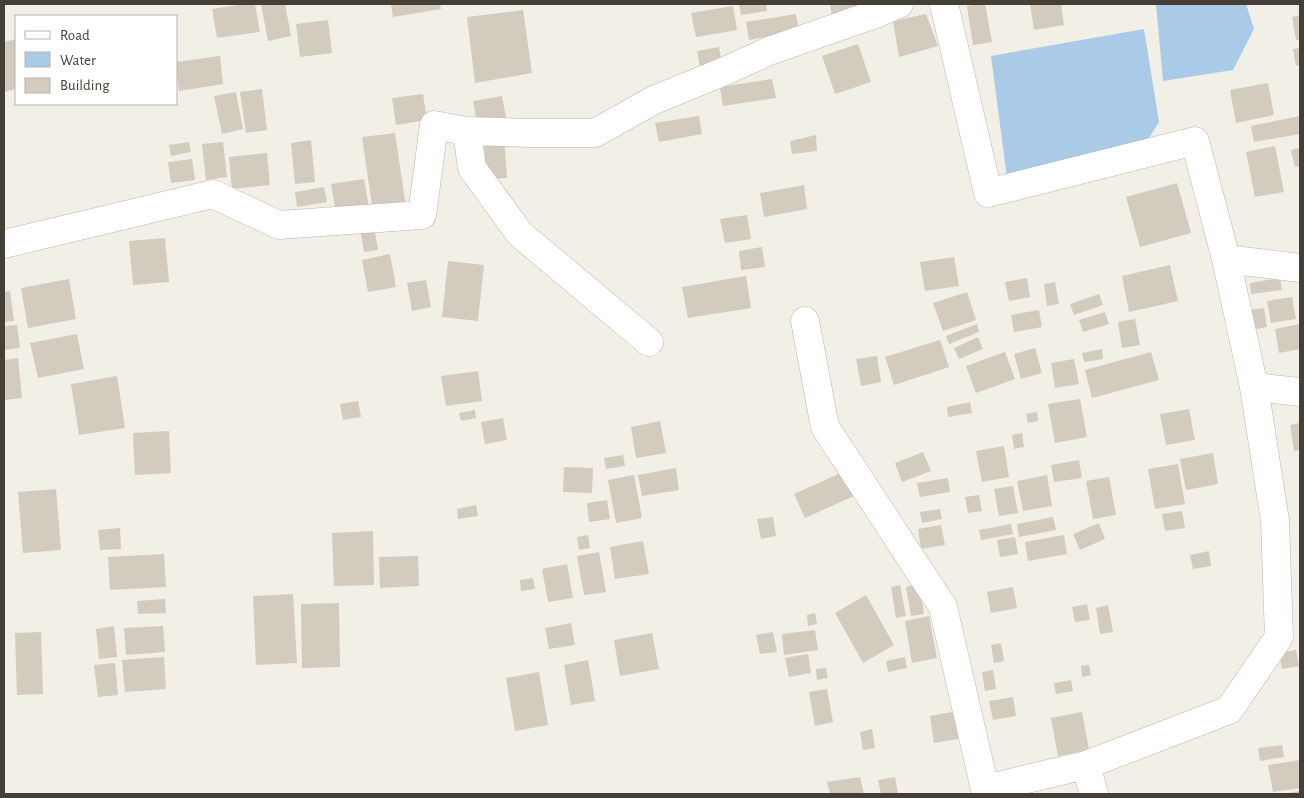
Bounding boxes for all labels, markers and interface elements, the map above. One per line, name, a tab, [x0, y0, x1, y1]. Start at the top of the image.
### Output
legend	[15, 15, 178, 105]
text: Road	[60, 28, 90, 43]
text: Water	[60, 53, 96, 68]
text: Building	[60, 78, 110, 93]

